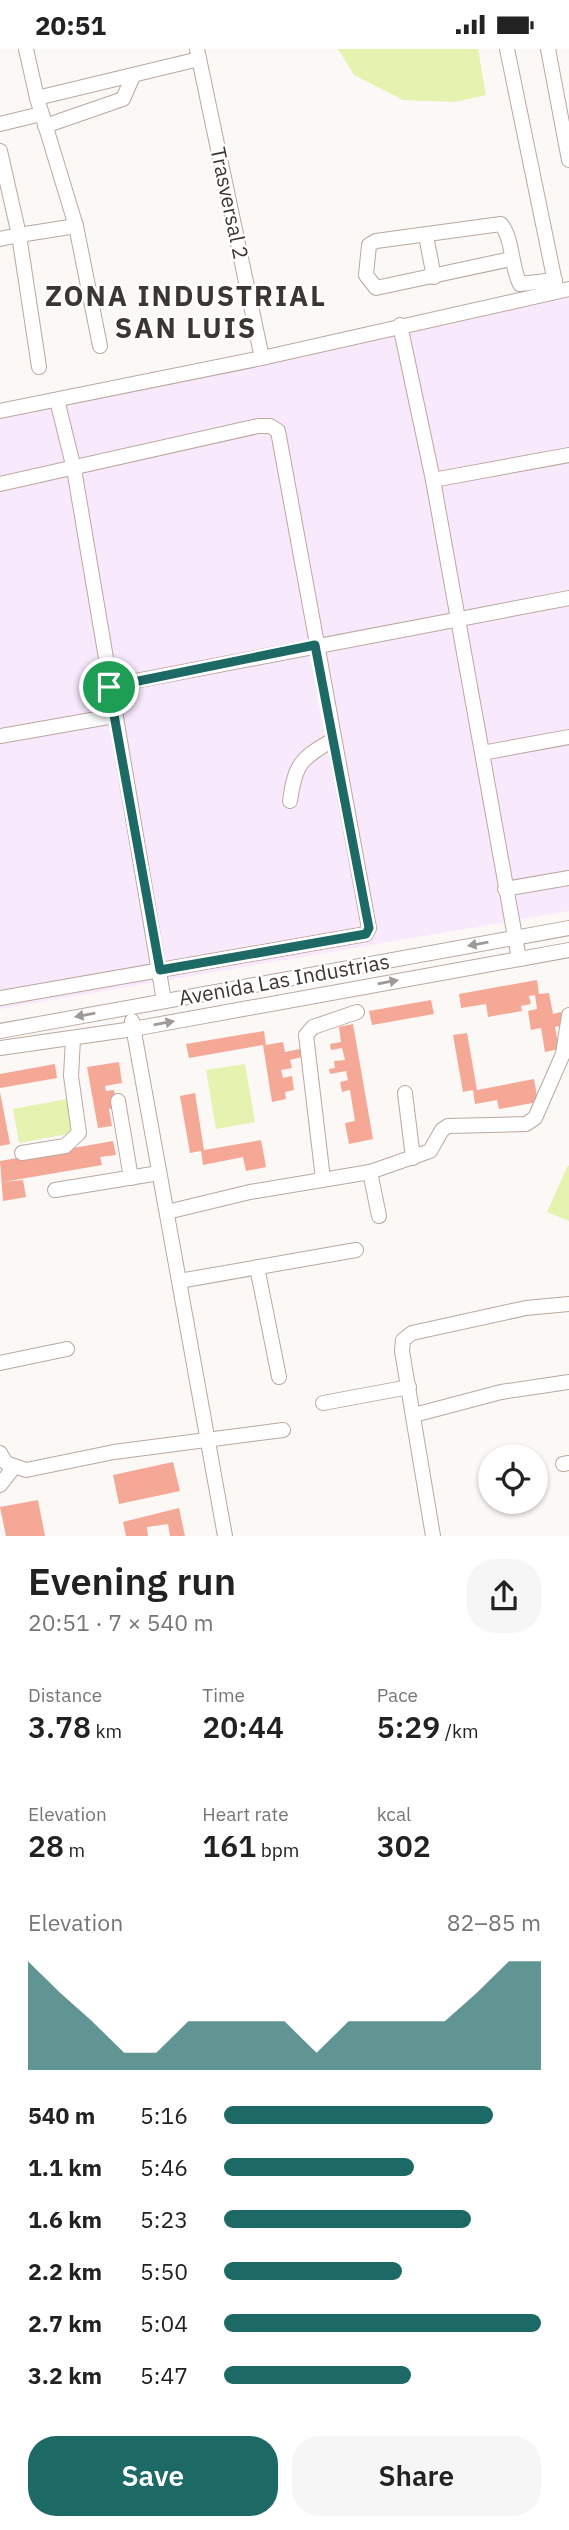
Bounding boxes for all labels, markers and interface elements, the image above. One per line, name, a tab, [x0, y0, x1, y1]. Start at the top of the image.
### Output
text: 20:51	[35, 8, 106, 42]
street label: Trasversal 2	[204, 144, 256, 262]
district label: ZONA INDUSTRIAL SAN LUIS	[45, 277, 327, 346]
pin	[79, 657, 139, 717]
icon: arrive	[90, 668, 128, 706]
one-way arrow	[467, 939, 489, 950]
street label: Avenida Las Industrias	[176, 947, 392, 1011]
one-way arrow	[377, 977, 399, 988]
one-way arrow	[74, 1010, 96, 1021]
one-way arrow	[153, 1018, 175, 1029]
map controls	[478, 1444, 548, 1514]
button: locate	[478, 1444, 548, 1514]
text: Evening run	[28, 1556, 236, 1605]
button: share	[467, 1559, 541, 1633]
text: 20:51 · 7 × 540 m	[28, 1607, 214, 1637]
text: Distance	[28, 1683, 102, 1707]
text: Time	[202, 1683, 245, 1707]
text: Pace	[377, 1683, 418, 1707]
text: 3.78	[28, 1707, 91, 1746]
text: 20:44	[202, 1707, 284, 1746]
text: 5:29	[377, 1707, 440, 1746]
text: km	[91, 1719, 122, 1743]
text: /km	[440, 1719, 479, 1743]
text: Elevation	[28, 1802, 107, 1826]
text: Heart rate	[202, 1802, 289, 1826]
text: kcal	[377, 1802, 411, 1826]
text: 28	[28, 1826, 64, 1865]
text: 161	[202, 1826, 256, 1865]
text: 302	[377, 1826, 431, 1865]
text: m	[64, 1838, 85, 1862]
text: bpm	[256, 1838, 299, 1862]
text: Elevation	[28, 1907, 123, 1937]
text: 82–85 m	[447, 1907, 541, 1937]
text: 540 m	[28, 2100, 95, 2130]
text: 5:16	[140, 2100, 188, 2130]
text: 1.1 km	[28, 2152, 102, 2182]
text: 5:46	[140, 2152, 188, 2182]
text: 1.6 km	[28, 2204, 102, 2234]
text: 5:23	[140, 2204, 188, 2234]
text: 2.2 km	[28, 2256, 102, 2286]
text: 5:50	[140, 2256, 188, 2286]
text: 2.7 km	[28, 2308, 102, 2338]
text: 5:04	[140, 2308, 188, 2338]
text: 3.2 km	[28, 2360, 102, 2390]
text: 5:47	[140, 2360, 188, 2390]
button: Save	[28, 2436, 278, 2516]
button: Share	[292, 2436, 541, 2516]

